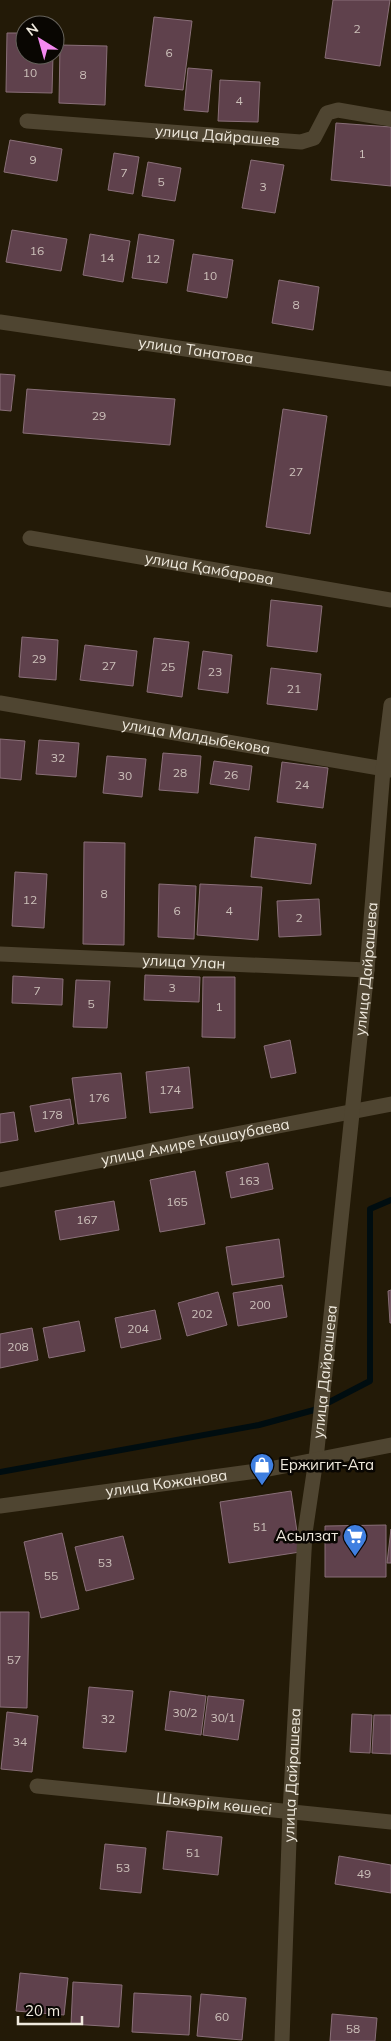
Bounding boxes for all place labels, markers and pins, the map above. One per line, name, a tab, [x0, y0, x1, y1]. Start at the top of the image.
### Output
shop icon: Ержигит-Ата	[249, 1452, 275, 1486]
place label: Ержигит-Ата	[280, 1455, 374, 1474]
supermarket icon: Асылзат	[342, 1523, 368, 1557]
place label: Асылзат	[276, 1526, 338, 1545]

